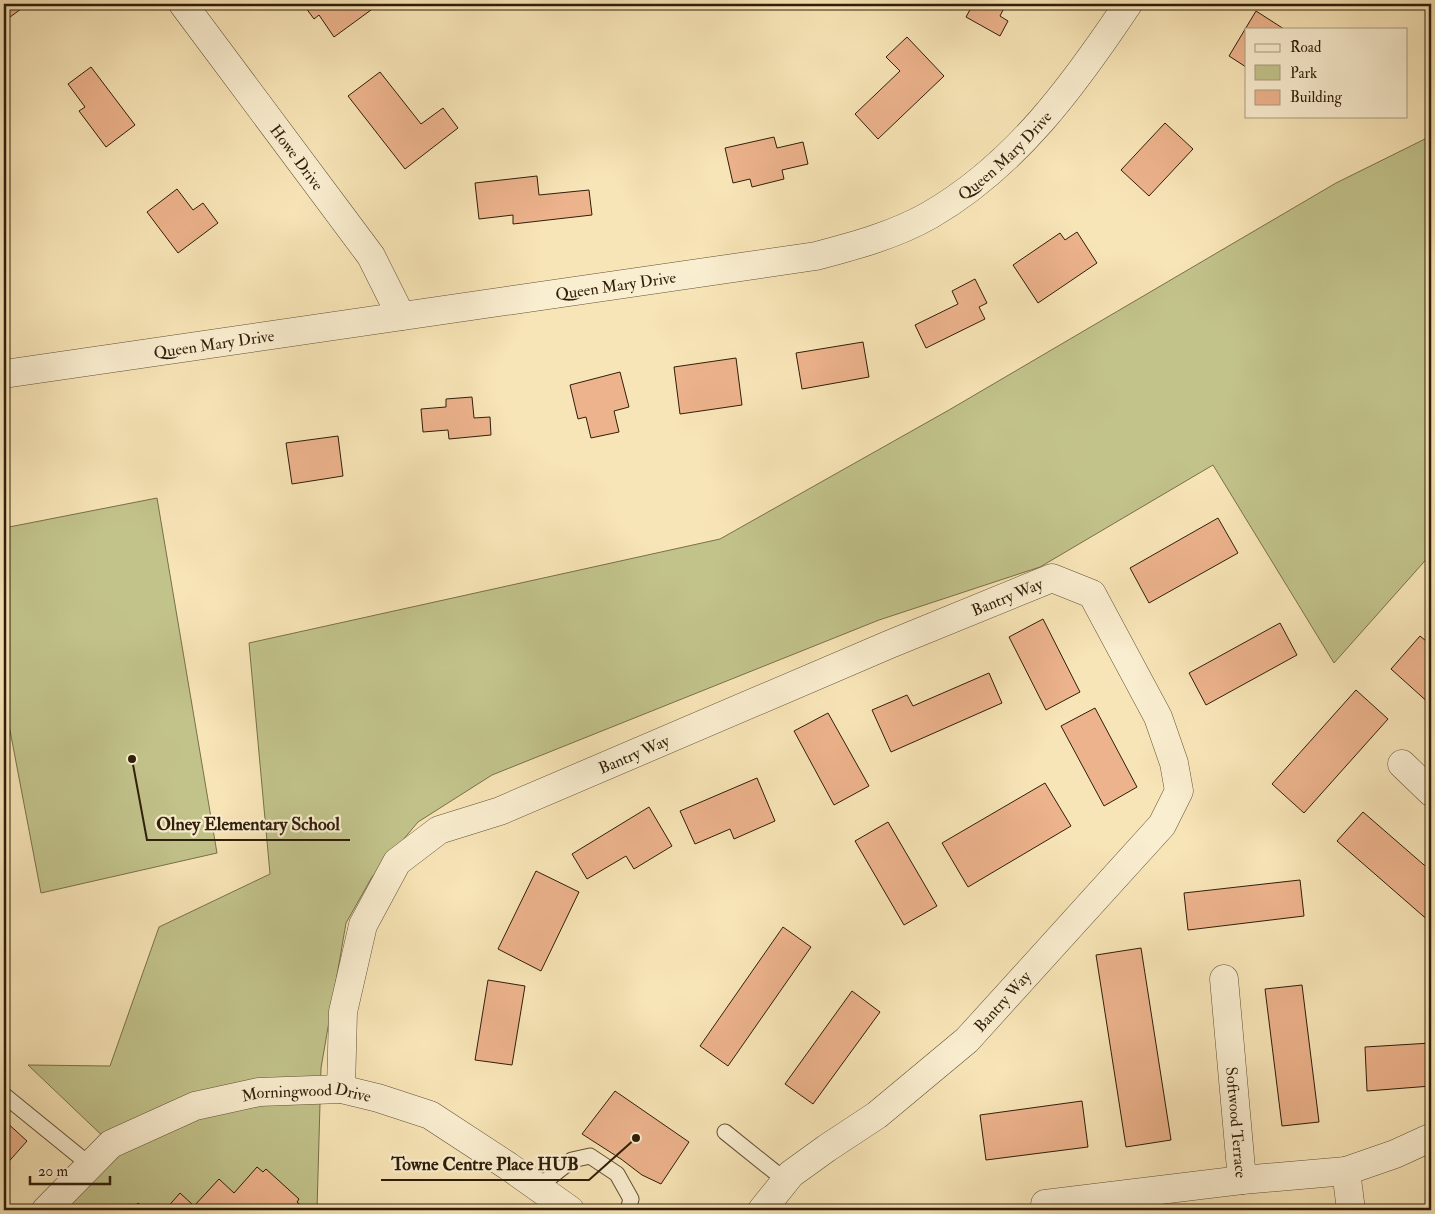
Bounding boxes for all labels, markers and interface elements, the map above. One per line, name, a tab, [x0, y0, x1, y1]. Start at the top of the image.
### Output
legend	[1245, 28, 1408, 118]
text: Road	[1290, 38, 1322, 57]
text: Park	[1290, 64, 1317, 83]
text: Building	[1290, 88, 1342, 107]
street label: Queen Mary Drive	[954, 107, 1057, 205]
street label: Howe Drive	[265, 121, 328, 195]
street label: Queen Mary Drive	[554, 267, 678, 305]
street label: Queen Mary Drive	[152, 326, 276, 363]
street label: Bantry Way	[969, 574, 1047, 621]
street label: Bantry Way	[596, 730, 673, 779]
callout: Olney Elementary School	[147, 807, 350, 840]
text: Olney Elementary School	[156, 813, 340, 836]
street label: Bantry Way	[970, 966, 1036, 1036]
street label: Softwood Terrace	[1221, 1066, 1251, 1179]
street label: Morningwood Drive	[240, 1079, 373, 1107]
callout: Towne Centre Place HUB	[381, 1147, 589, 1180]
text: Towne Centre Place HUB	[390, 1153, 579, 1176]
scale bar	[30, 1154, 110, 1186]
text: 20 m	[38, 1162, 68, 1181]

